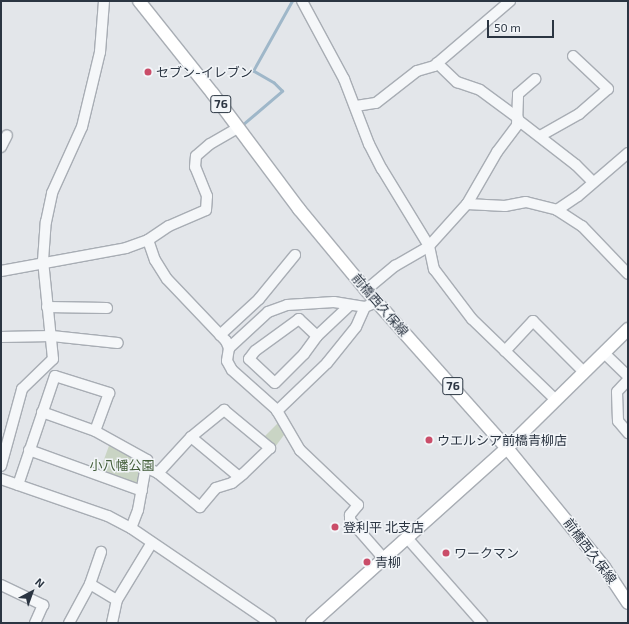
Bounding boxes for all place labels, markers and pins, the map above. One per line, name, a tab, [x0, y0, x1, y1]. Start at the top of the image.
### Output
place label: セブン-イレブン	[156, 64, 253, 80]
marker: セブン-イレブン	[143, 67, 153, 77]
place label: ウエルシア前橋青柳店	[437, 432, 567, 448]
marker: ウエルシア前橋青柳店	[424, 435, 434, 445]
place label: 登利平 北支店	[343, 519, 424, 535]
marker: 登利平 北支店	[330, 522, 340, 532]
place label: ワークマン	[454, 545, 519, 561]
marker: ワークマン	[441, 548, 451, 558]
place label: 青柳	[375, 554, 401, 570]
marker: 青柳	[362, 557, 372, 567]

